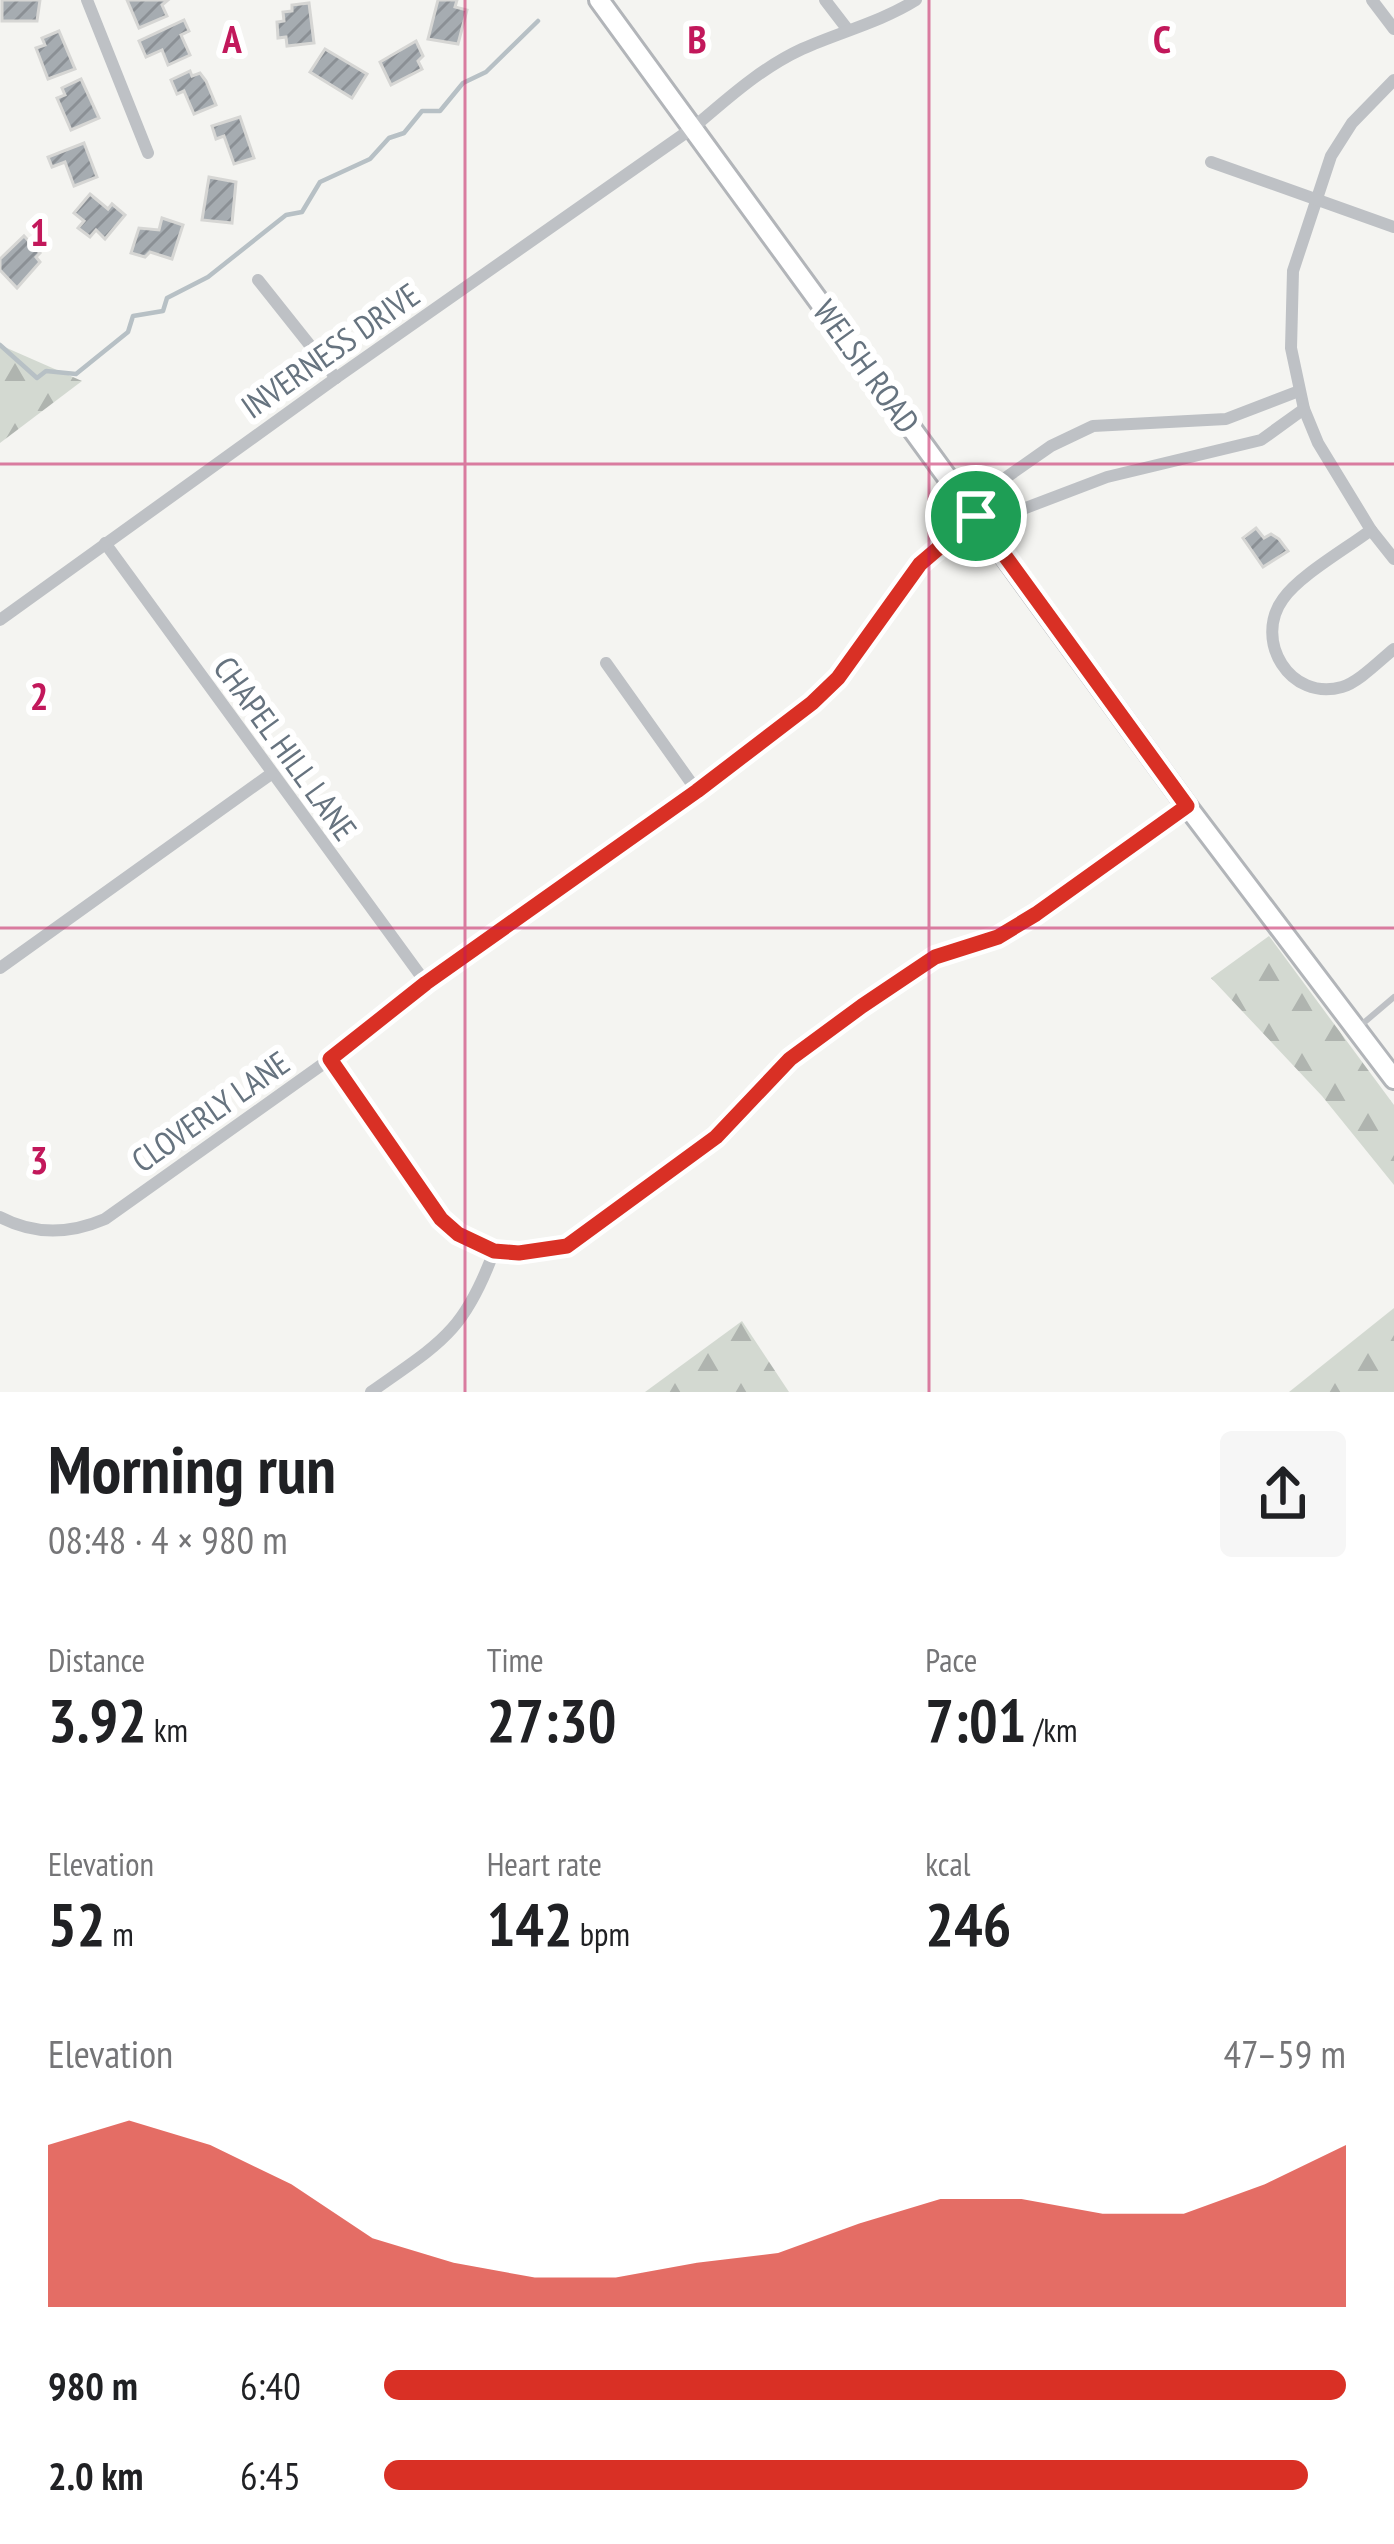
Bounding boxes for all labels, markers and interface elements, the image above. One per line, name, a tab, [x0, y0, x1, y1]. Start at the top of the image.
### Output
text: A	[221, 13, 242, 64]
text: B	[687, 13, 707, 64]
text: C	[1153, 13, 1171, 64]
text: 1	[30, 206, 48, 257]
street label: INVERNESS DRIVE	[232, 273, 428, 427]
street label: WELSH ROAD	[804, 291, 930, 441]
pin	[925, 465, 1027, 567]
icon: arrive	[943, 483, 1009, 549]
street label: CHAPEL HILL LANE	[205, 648, 367, 848]
text: 2	[30, 670, 48, 721]
street label: CLOVERLY LANE	[123, 1041, 297, 1181]
text: 3	[30, 1134, 48, 1185]
text: Morning run	[48, 1426, 336, 1511]
button: share	[1220, 1431, 1346, 1557]
text: 08:48 · 4 × 980 m	[48, 1514, 288, 1565]
text: Distance	[48, 1638, 145, 1681]
text: Time	[487, 1638, 544, 1681]
text: Pace	[925, 1638, 977, 1681]
text: 3.92	[48, 1681, 147, 1759]
text: 27:30	[487, 1681, 616, 1759]
text: 7:01	[925, 1681, 1026, 1759]
text: km	[147, 1708, 188, 1751]
text: /km	[1026, 1708, 1077, 1751]
text: Elevation	[48, 1842, 154, 1885]
text: Heart rate	[487, 1842, 602, 1885]
text: kcal	[925, 1842, 970, 1885]
text: 52	[48, 1885, 105, 1963]
text: 142	[487, 1885, 573, 1963]
text: 246	[925, 1885, 1011, 1963]
text: m	[105, 1912, 134, 1955]
text: bpm	[573, 1912, 630, 1955]
text: Elevation	[48, 2028, 173, 2079]
text: 47–59 m	[1223, 2028, 1346, 2079]
text: 980 m	[48, 2360, 138, 2411]
text: 6:40	[240, 2360, 301, 2411]
text: 2.0 km	[48, 2450, 143, 2501]
text: 6:45	[240, 2450, 301, 2501]

